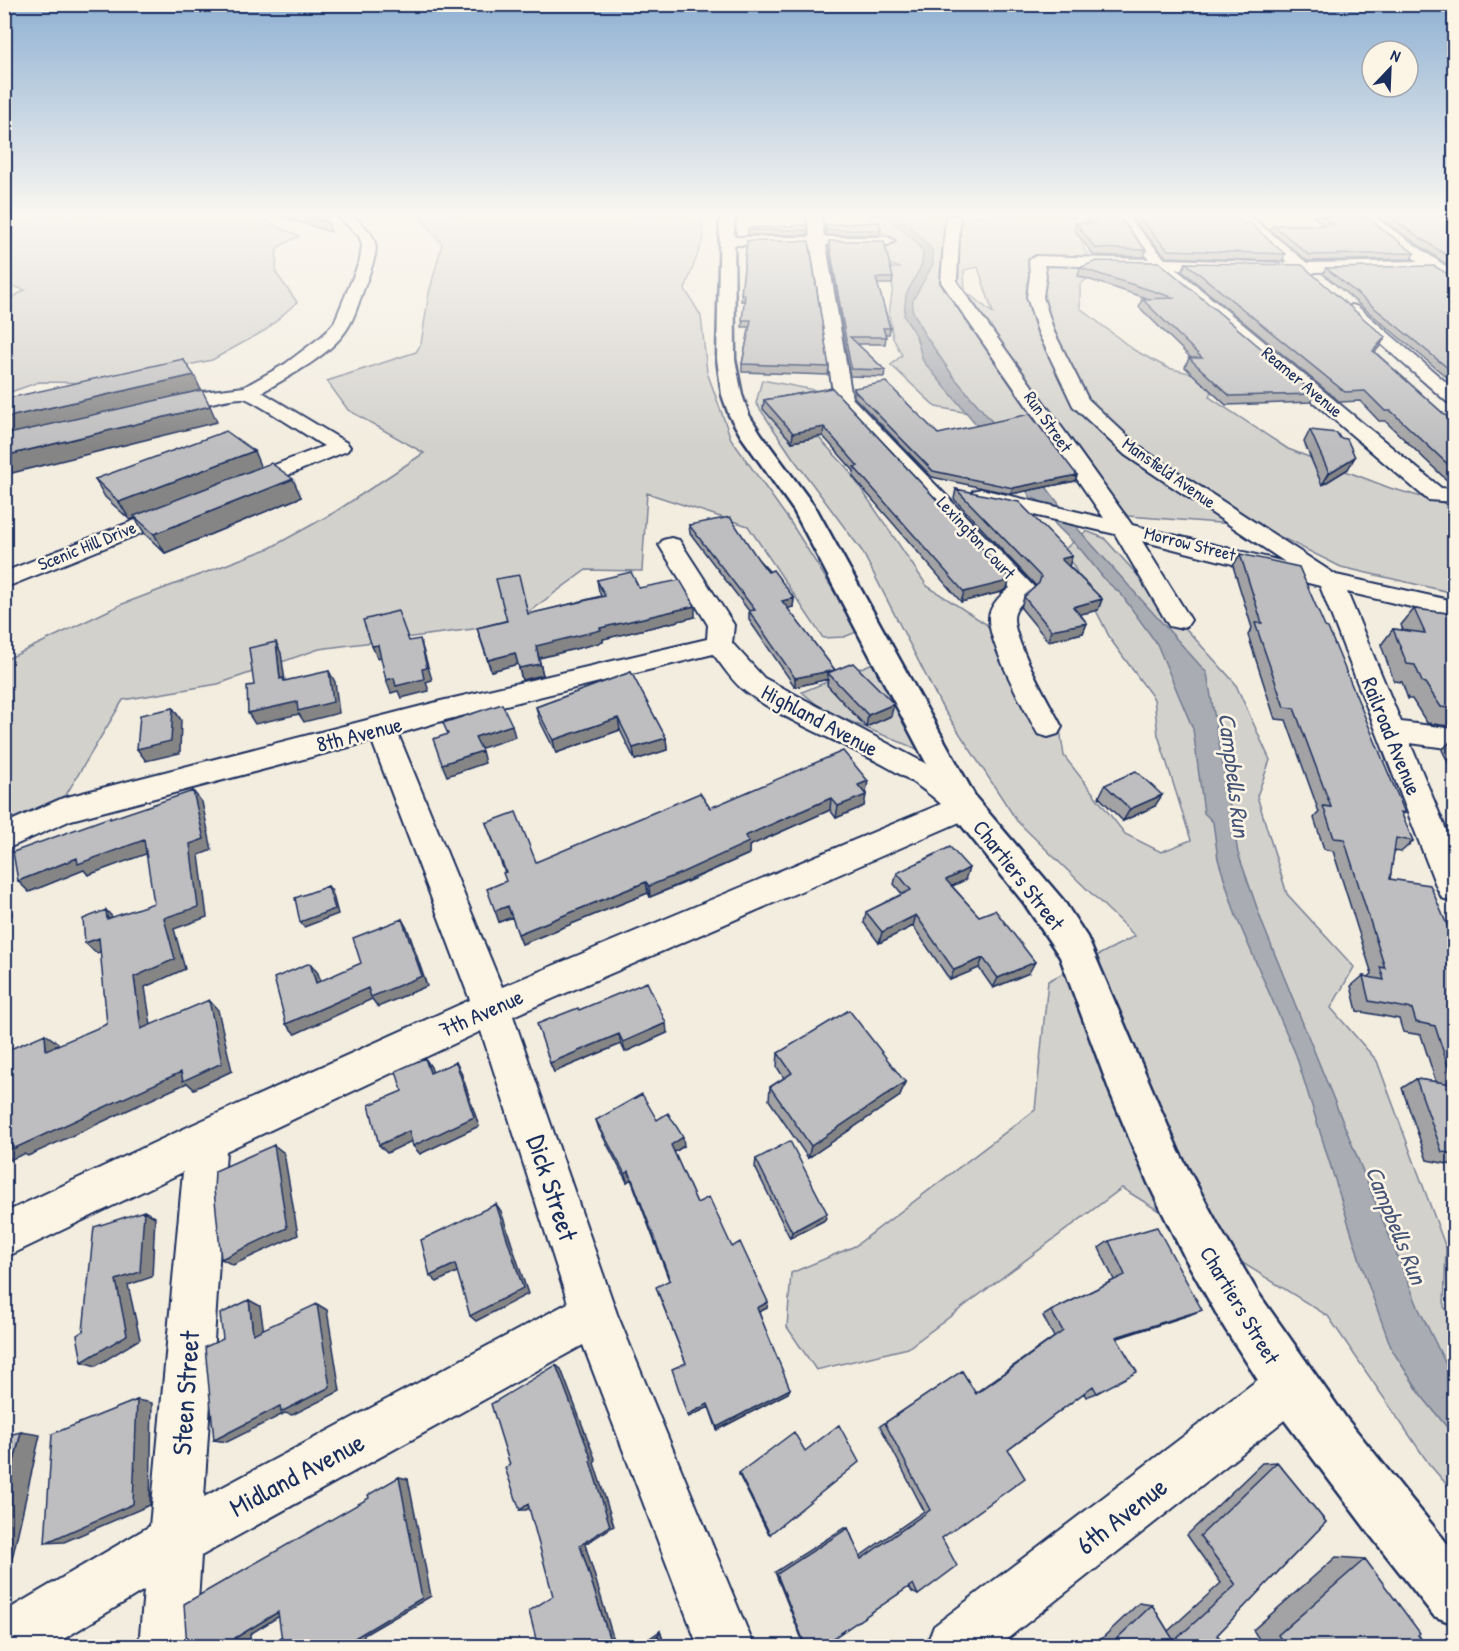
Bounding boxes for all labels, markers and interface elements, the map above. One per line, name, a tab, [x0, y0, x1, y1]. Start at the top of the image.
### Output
north arrow	[1360, 39, 1420, 99]
text: N	[1388, 43, 1405, 67]
street label: Reamer Avenue	[1257, 340, 1348, 423]
street label: Run Street	[1018, 386, 1079, 458]
street label: Mansfield Avenue	[1118, 431, 1221, 514]
street label: Lexington Court	[931, 491, 1022, 585]
street label: Scenic Hill Drive	[34, 514, 140, 577]
street label: Morrow Street	[1142, 520, 1239, 567]
street label: Railroad Avenue	[1355, 673, 1429, 800]
street label: Highland Avenue	[756, 677, 884, 763]
street label: 8th Avenue	[313, 709, 405, 759]
water label: Campbells Run	[1210, 711, 1259, 841]
street label: Chartiers Street	[966, 813, 1072, 937]
street label: 7th Avenue	[434, 981, 528, 1045]
street label: Dick Street	[519, 1130, 587, 1246]
water label: Campbells Run	[1358, 1161, 1436, 1291]
street label: Chartiers Street	[1193, 1240, 1287, 1370]
street label: Steen Street	[163, 1329, 207, 1456]
street label: Midland Avenue	[223, 1423, 370, 1525]
street label: 6th Avenue	[1069, 1468, 1174, 1562]

